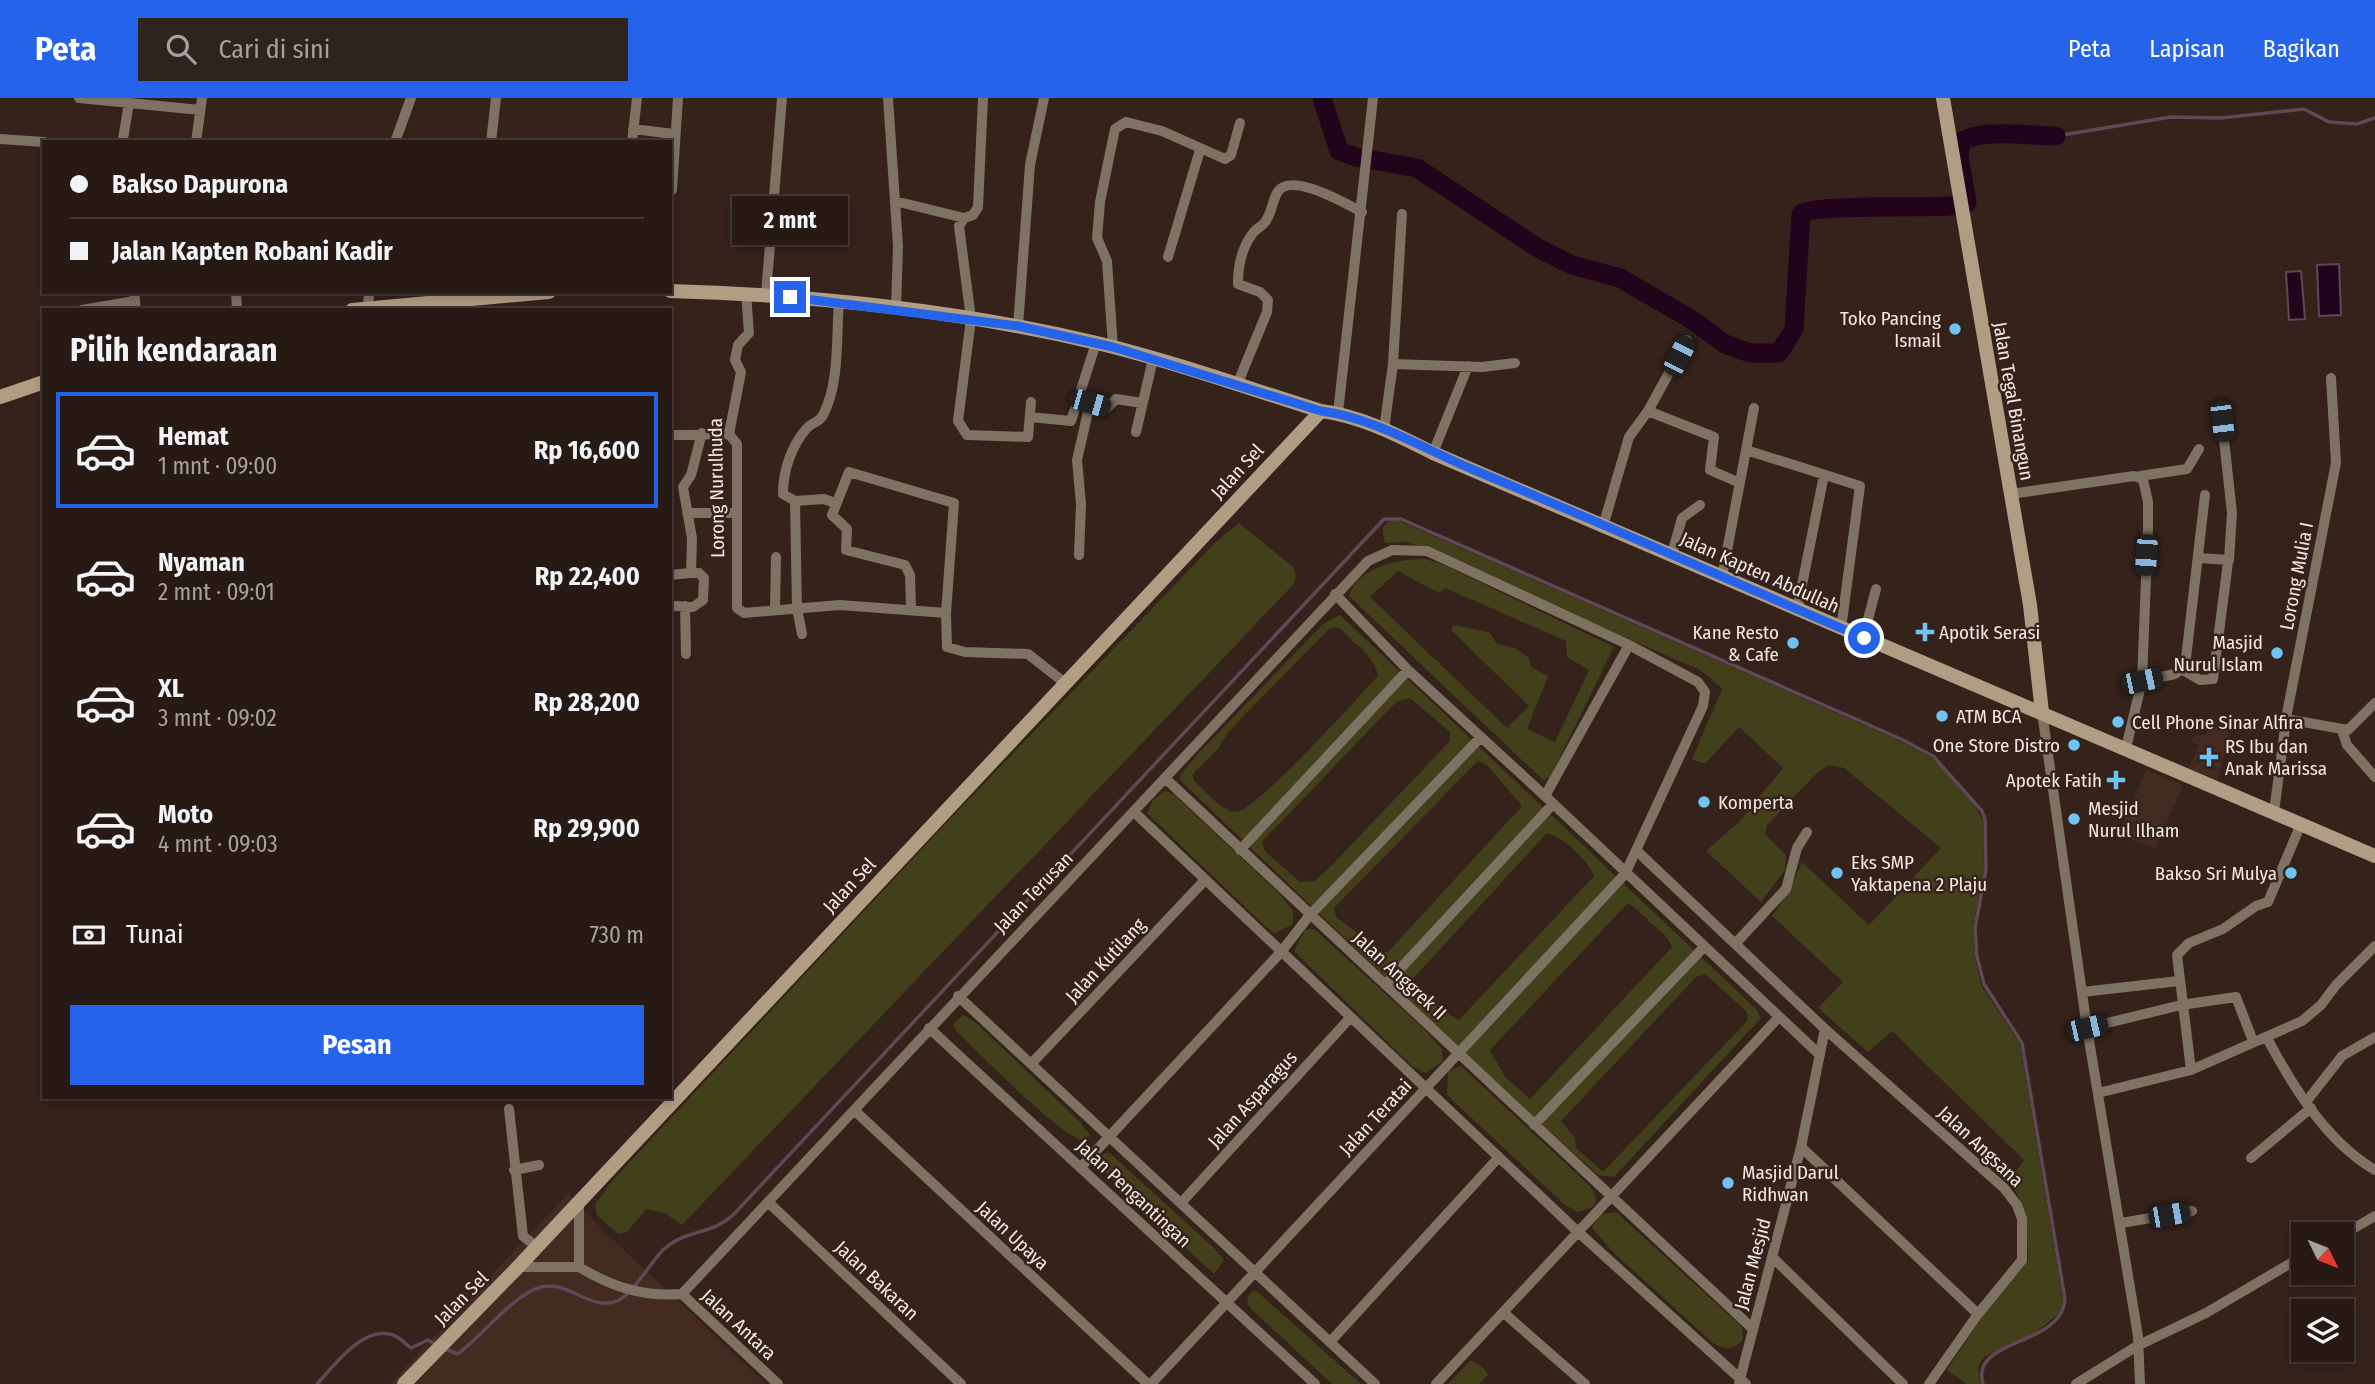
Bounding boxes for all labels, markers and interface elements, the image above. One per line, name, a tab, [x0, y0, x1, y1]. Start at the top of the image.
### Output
search box	[138, 18, 628, 81]
text: Peta	[35, 29, 96, 69]
icon: search	[162, 30, 200, 68]
text: Cari di sini	[218, 34, 330, 65]
text: Peta	[2068, 35, 2111, 63]
text: Lapisan	[2149, 35, 2225, 63]
text: Bagikan	[2263, 35, 2340, 63]
text: Bakso Dapurona	[112, 169, 288, 200]
callout: 2 mnt	[732, 195, 848, 244]
text: 2 mnt	[763, 206, 817, 234]
text: Jalan Kapten Robani Kadir	[112, 236, 393, 267]
route end	[774, 281, 806, 313]
place label: Toko Pancing Ismail	[1840, 307, 1941, 352]
street label: Jalan Tegal Binangun	[1988, 320, 2039, 482]
marker: Toko Pancing Ismail	[1947, 321, 1963, 337]
text: Pilih kendaraan	[70, 331, 278, 369]
car	[1661, 333, 1698, 379]
car	[1067, 387, 1114, 419]
car	[2210, 399, 2235, 443]
street label: Lorong Nurulhuda	[704, 418, 729, 558]
icon: car	[74, 419, 137, 482]
text: Hemat	[158, 421, 229, 452]
text: Rp 16,600	[534, 435, 640, 466]
street label: Jalan Sel	[1206, 439, 1269, 504]
text: 1 mnt · 09:00	[158, 452, 277, 480]
street label: Lorong Mulia I	[2275, 520, 2318, 632]
street label: Jalan Kapten Abdullah	[1677, 527, 1843, 618]
car	[2135, 533, 2158, 577]
icon: car	[74, 545, 137, 608]
text: Nyaman	[158, 547, 245, 578]
text: Rp 22,400	[535, 561, 640, 592]
text: 2 mnt · 09:01	[158, 578, 275, 606]
place label: Kane Resto & Cafe	[1692, 621, 1779, 666]
place label: Apotik Serasi	[1939, 621, 2040, 644]
route start	[1848, 622, 1880, 654]
marker: Apotik Serasi	[1917, 624, 1933, 640]
place label: Masjid Nurul Islam	[2174, 631, 2263, 676]
marker: Kane Resto & Cafe	[1785, 635, 1801, 651]
marker: Masjid Nurul Islam	[2269, 645, 2285, 661]
car	[2120, 666, 2165, 696]
icon: car	[74, 671, 137, 734]
text: XL	[158, 673, 184, 704]
text: Rp 28,200	[534, 687, 640, 718]
text: 3 mnt · 09:02	[158, 704, 277, 732]
place label: ATM BCA	[1956, 705, 2021, 728]
marker: ATM BCA	[1934, 708, 1950, 724]
place label: Cell Phone Sinar Alfira	[2132, 711, 2304, 734]
marker: Cell Phone Sinar Alfira	[2110, 714, 2126, 730]
place label: One Store Distro	[1933, 734, 2060, 757]
place label: RS Ibu dan Anak Marissa	[2225, 735, 2327, 780]
marker: One Store Distro	[2066, 737, 2082, 753]
marker: RS Ibu dan Anak Marissa	[2199, 747, 2219, 767]
place label: Apotek Fatih	[2006, 769, 2102, 792]
marker: Apotek Fatih	[2108, 772, 2124, 788]
place label: Komperta	[1718, 791, 1794, 814]
marker: Komperta	[1696, 794, 1712, 810]
icon: car	[74, 797, 137, 860]
place label: Mesjid Nurul Ilham	[2088, 797, 2179, 842]
text: Moto	[158, 799, 213, 830]
marker: Mesjid Nurul Ilham	[2066, 811, 2082, 827]
text: Rp 29,900	[533, 813, 640, 844]
text: 4 mnt · 09:03	[158, 830, 278, 858]
street label: Jalan Terusan	[989, 847, 1078, 938]
place label: Eks SMP Yaktapena 2 Plaju	[1851, 851, 1987, 896]
street label: Jalan Sel	[818, 853, 881, 918]
place label: Bakso Sri Mulya	[2155, 862, 2277, 885]
marker: Eks SMP Yaktapena 2 Plaju	[1829, 865, 1845, 881]
marker: Bakso Sri Mulya	[2283, 865, 2299, 881]
street label: Jalan Kutilang	[1060, 913, 1150, 1007]
icon: cash	[70, 916, 108, 954]
text: Tunai	[126, 919, 184, 950]
text: 730 m	[589, 921, 644, 949]
street label: Jalan Anggrek II	[1348, 926, 1451, 1025]
button: Pesan	[70, 1005, 644, 1085]
car	[2065, 1013, 2110, 1043]
street label: Jalan Asparagus	[1203, 1046, 1302, 1152]
street label: Jalan Teratai	[1334, 1075, 1416, 1160]
street label: Jalan Angsana	[1933, 1101, 2028, 1192]
street label: Jalan Pengantingan	[1071, 1134, 1196, 1252]
place label: Masjid Darul Ridhwan	[1742, 1161, 1839, 1206]
marker: Masjid Darul Ridhwan	[1720, 1175, 1736, 1191]
street label: Jalan Upaya	[972, 1196, 1054, 1275]
car	[2147, 1201, 2192, 1229]
street label: Jalan Mesjid	[1729, 1216, 1776, 1312]
north arrow	[2291, 1222, 2354, 1284]
map controls	[2291, 1222, 2354, 1362]
street label: Jalan Bakaran	[830, 1236, 923, 1325]
street label: Jalan Sel	[430, 1267, 493, 1330]
street label: Jalan Antara	[697, 1284, 781, 1365]
button: layers	[2291, 1299, 2354, 1362]

